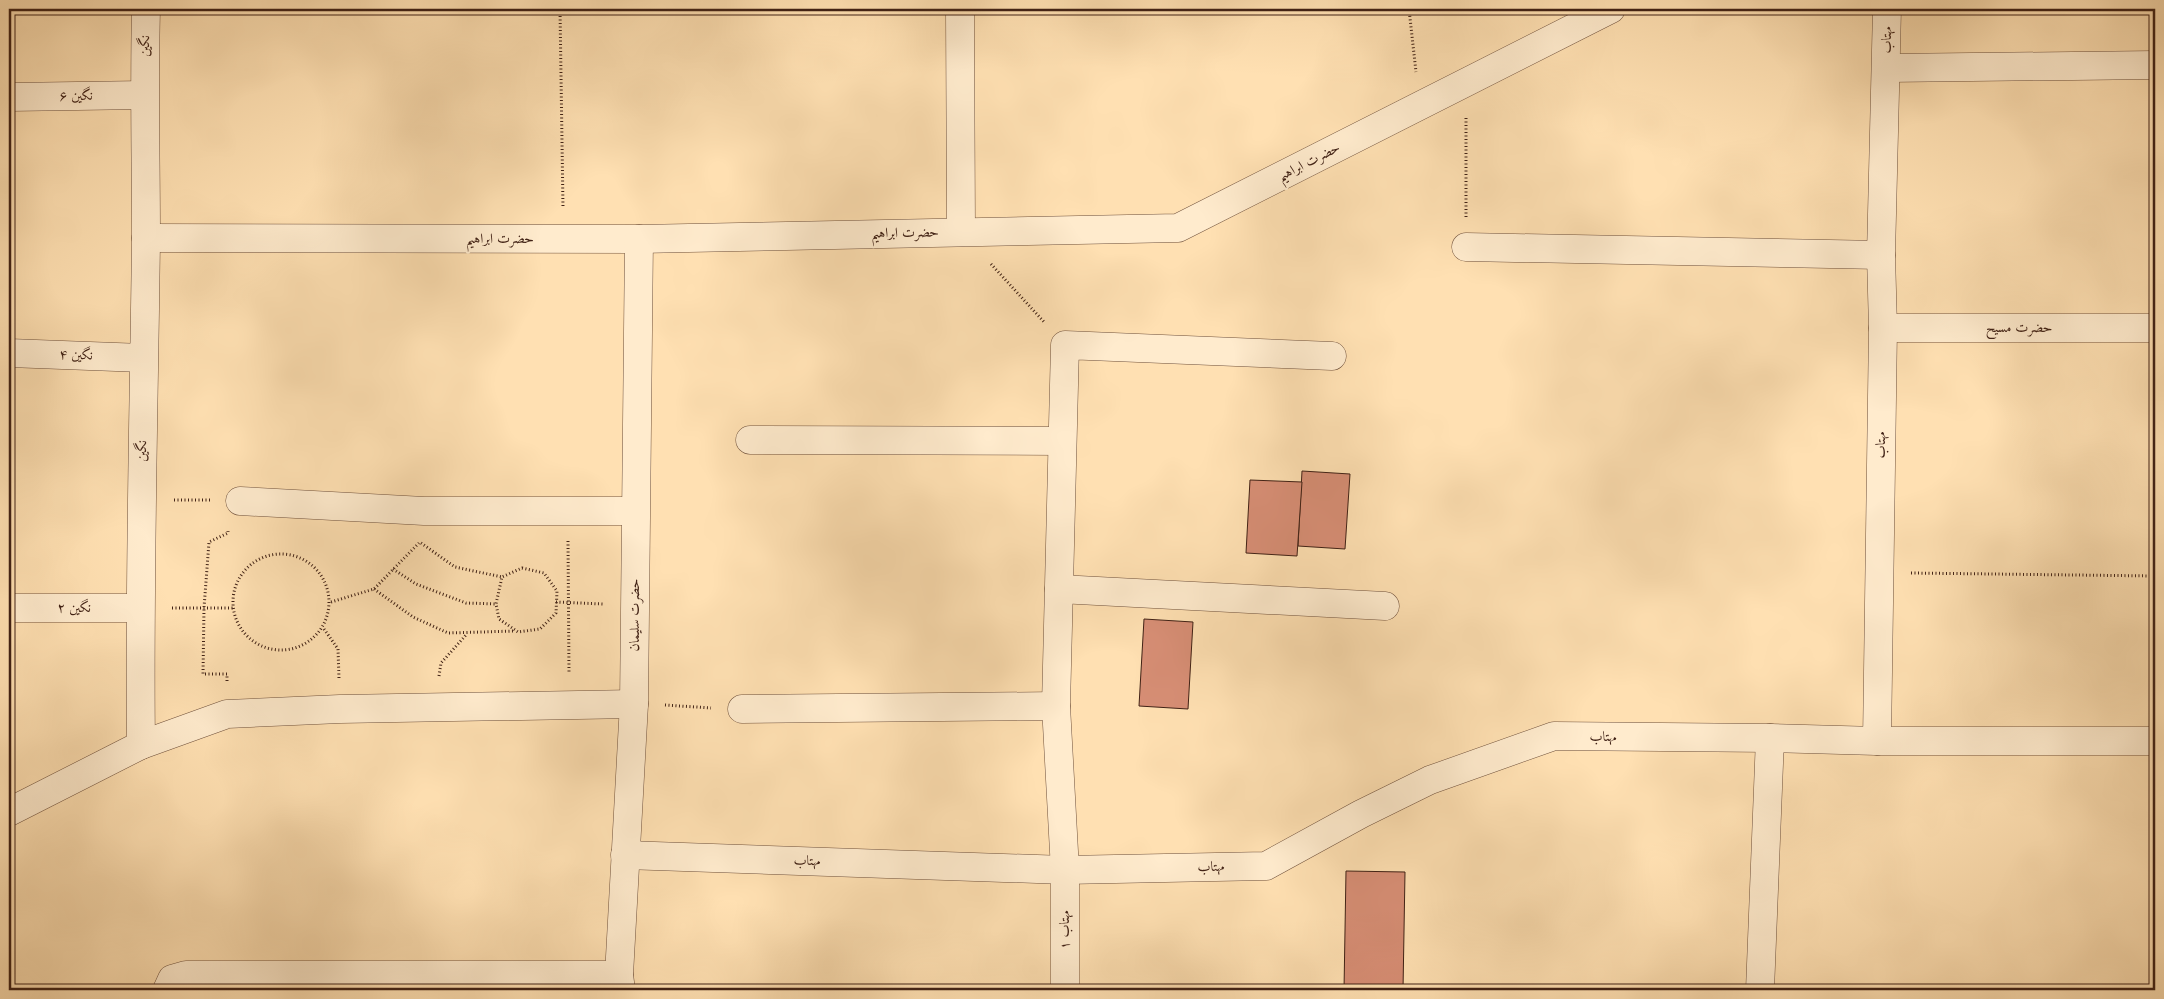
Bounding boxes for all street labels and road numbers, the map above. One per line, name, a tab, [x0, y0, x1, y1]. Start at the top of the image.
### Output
street label: مهتاب	[1880, 27, 1896, 53]
street label: نگین	[135, 35, 153, 57]
street label: نگین ۶	[59, 86, 93, 104]
street label: حضرت ابراهیم	[1276, 140, 1345, 189]
street label: حضرت ابراهیم	[871, 225, 939, 247]
street label: حضرت ابراهیم	[466, 232, 534, 252]
street label: حضرت مسیح	[1986, 321, 2052, 340]
street label: نگین ۴	[59, 344, 94, 364]
street label: مهتاب	[1874, 431, 1890, 459]
street label: نگین	[132, 440, 150, 462]
street label: حضرت سلیمان	[628, 579, 644, 651]
street label: نگین ۲	[57, 598, 91, 616]
street label: مهتاب	[1590, 730, 1616, 746]
street label: مهتاب	[793, 854, 821, 870]
street label: مهتاب	[1197, 860, 1225, 876]
street label: مهتاب ۱	[1058, 910, 1074, 950]

